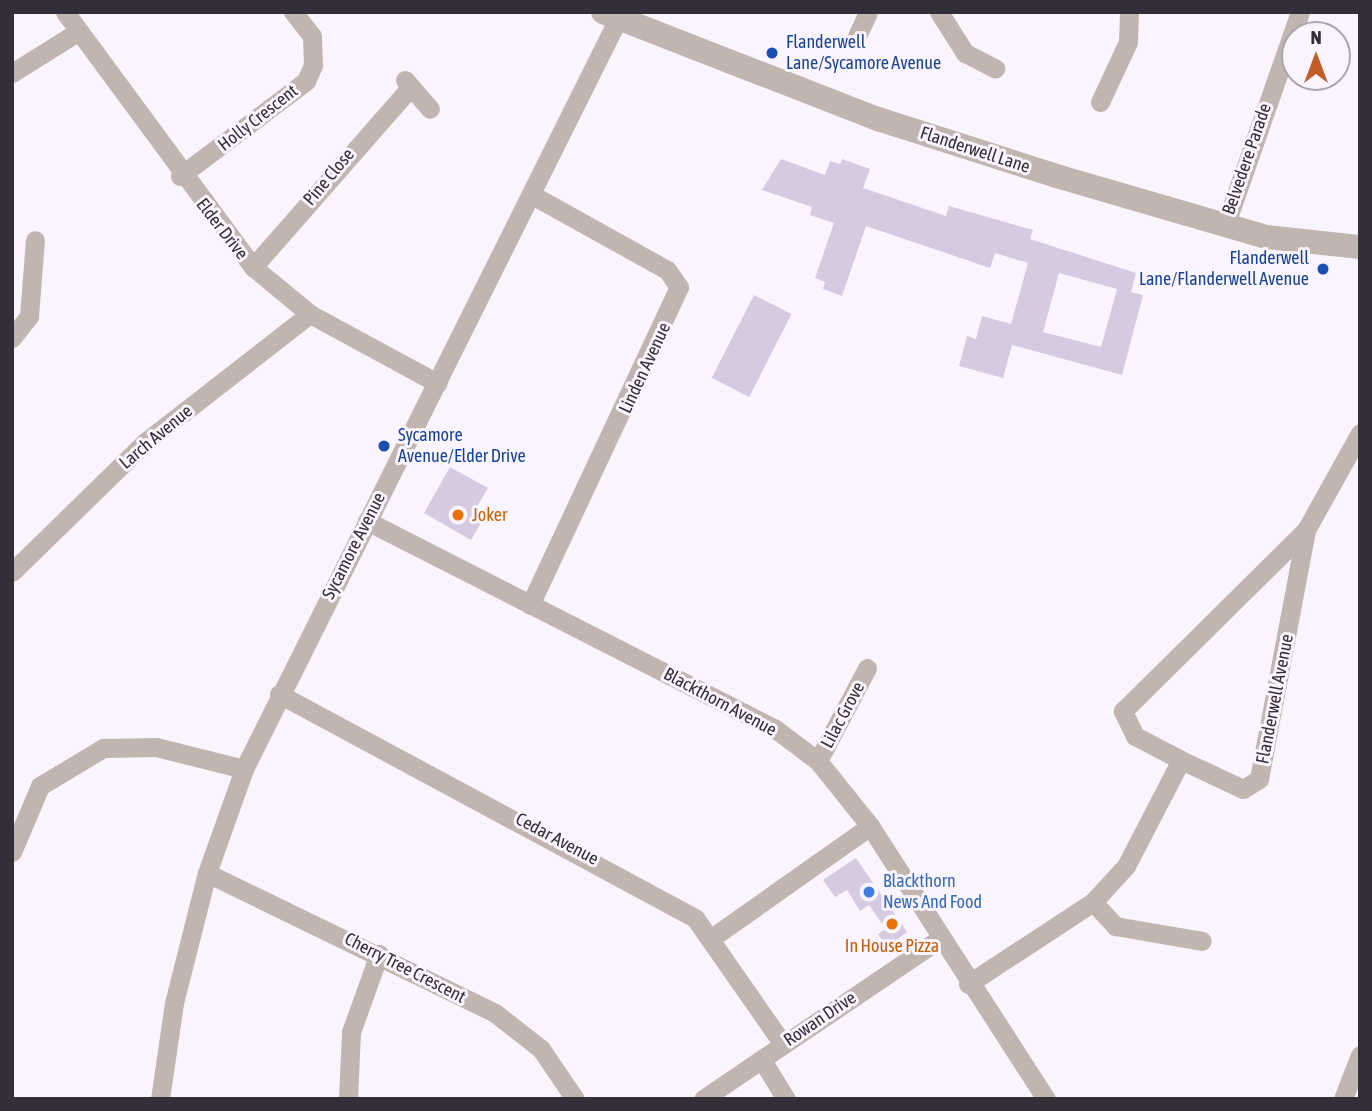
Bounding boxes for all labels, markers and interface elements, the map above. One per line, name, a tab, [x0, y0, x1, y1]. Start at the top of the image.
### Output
north arrow	[1281, 21, 1351, 91]
text: N	[1310, 26, 1322, 48]
place label: Flanderwell Lane/Sycamore Avenue	[786, 32, 941, 74]
marker: Flanderwell Lane/Sycamore Avenue	[764, 45, 780, 61]
street label: Holly Crescent	[214, 80, 302, 156]
street label: Belvedere Parade	[1218, 101, 1276, 217]
street label: Flanderwell Lane	[917, 122, 1033, 178]
street label: Pine Close	[299, 144, 359, 210]
street label: Elder Drive	[191, 194, 253, 264]
place label: Flanderwell Lane/Flanderwell Avenue	[1139, 248, 1309, 290]
marker: Flanderwell Lane/Flanderwell Avenue	[1315, 261, 1331, 277]
street label: Linden Avenue	[615, 319, 675, 417]
street label: Larch Avenue	[115, 400, 197, 474]
place label: Sycamore Avenue/Elder Drive	[398, 425, 526, 467]
marker: Sycamore Avenue/Elder Drive	[376, 438, 392, 454]
street label: Sycamore Avenue	[318, 489, 390, 603]
place label: Joker	[472, 504, 507, 526]
marker: Joker	[450, 507, 466, 523]
street label: Flanderwell Avenue	[1252, 632, 1298, 766]
street label: Blackthorn Avenue	[660, 663, 780, 741]
street label: Lilac Grove	[817, 678, 869, 752]
street label: Cedar Avenue	[512, 808, 602, 870]
place label: Blackthorn News And Food	[883, 871, 982, 914]
marker: Blackthorn News And Food	[861, 884, 877, 900]
marker: In House Pizza	[884, 916, 900, 932]
street label: Cherry Tree Crescent	[341, 928, 469, 1008]
place label: In House Pizza	[845, 935, 939, 957]
street label: Rowan Drive	[780, 987, 860, 1051]

